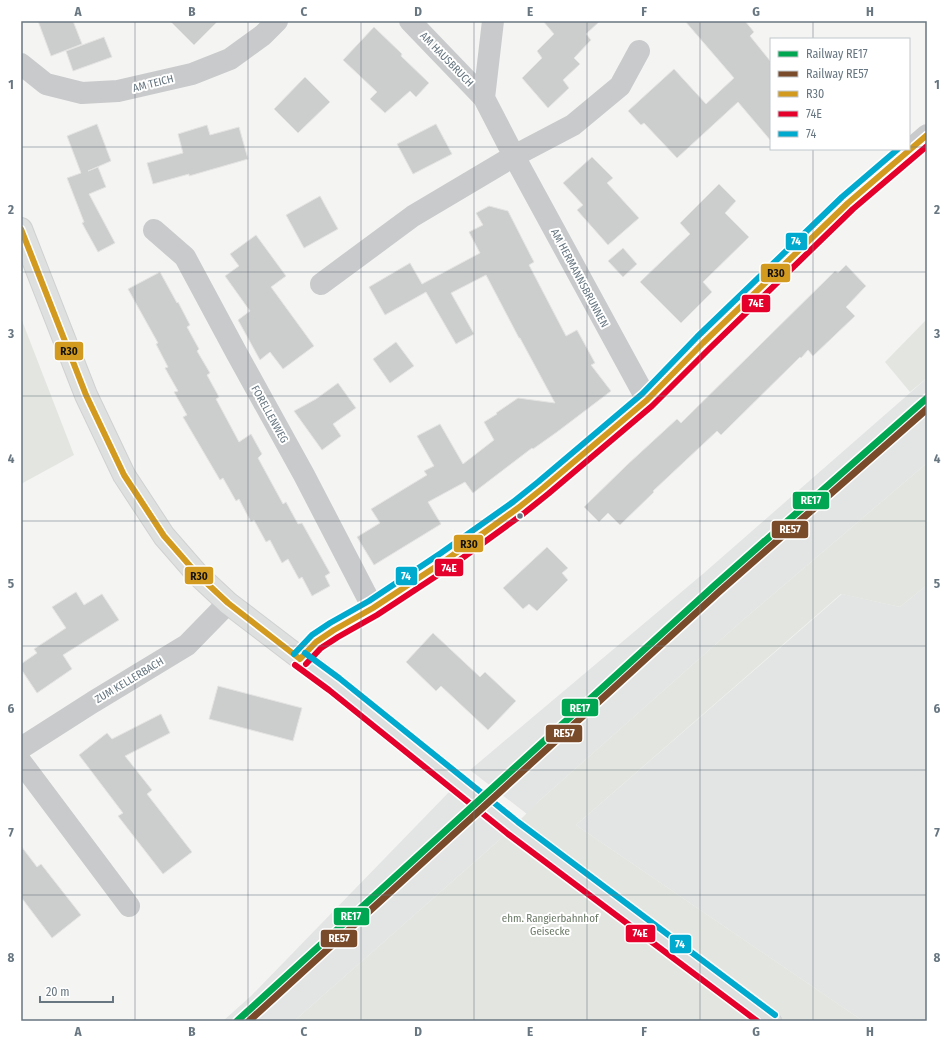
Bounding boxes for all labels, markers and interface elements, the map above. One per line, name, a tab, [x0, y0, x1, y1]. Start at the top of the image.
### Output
text: A	[73, 4, 82, 19]
text: B	[188, 4, 196, 19]
text: C	[301, 4, 308, 19]
text: D	[414, 4, 422, 19]
text: E	[527, 4, 533, 19]
text: F	[641, 4, 647, 19]
text: G	[752, 4, 760, 19]
text: H	[866, 4, 874, 19]
street label: AM HAUSBRUCH	[417, 29, 476, 89]
legend	[770, 38, 910, 150]
text: Railway RE17	[806, 47, 868, 61]
text: Railway RE57	[806, 67, 868, 81]
street label: AM TEICH	[131, 72, 175, 95]
text: 1	[8, 77, 14, 92]
text: 1	[934, 77, 940, 92]
text: R30	[806, 87, 824, 101]
text: 74E	[806, 107, 822, 121]
text: 74	[806, 127, 816, 141]
text: 2	[7, 202, 14, 217]
text: 2	[933, 202, 940, 217]
street label: AM HERMANNSBRUNNEN	[548, 227, 611, 330]
line badge: 74	[785, 232, 808, 251]
text: 74	[791, 235, 801, 248]
line badge: R30	[760, 263, 791, 283]
text: R30	[767, 267, 785, 280]
line badge: 74E	[741, 294, 771, 313]
text: 74E	[748, 297, 764, 310]
text: 3	[7, 326, 14, 341]
text: 3	[933, 326, 940, 341]
line badge: R30	[54, 341, 84, 361]
text: R30	[60, 345, 78, 358]
street label: FORELLENWEG	[248, 383, 291, 445]
text: 4	[8, 451, 15, 466]
text: 4	[934, 451, 941, 466]
line badge: RE17	[792, 491, 830, 510]
text: RE17	[801, 494, 822, 507]
unlabelled marker	[515, 511, 525, 521]
line badge: RE57	[771, 520, 809, 539]
text: RE57	[779, 523, 801, 536]
line badge: R30	[453, 534, 484, 553]
text: R30	[460, 538, 478, 551]
line badge: 74E	[434, 558, 464, 577]
text: 74E	[441, 562, 457, 575]
line badge: R30	[184, 566, 214, 585]
line badge: 74	[395, 566, 418, 586]
text: R30	[190, 570, 208, 583]
text: 74	[401, 570, 411, 583]
text: 5	[8, 576, 14, 591]
text: 5	[934, 576, 940, 591]
street label: ZUM KELLERBACH	[93, 655, 166, 706]
line badge: RE17	[561, 698, 599, 717]
text: 6	[8, 701, 15, 716]
text: 6	[934, 701, 941, 716]
text: RE17	[570, 702, 591, 715]
line badge: RE57	[545, 724, 583, 743]
text: RE57	[553, 727, 575, 740]
text: 7	[8, 825, 14, 840]
text: 7	[934, 825, 940, 840]
line badge: RE17	[333, 907, 370, 926]
text: RE17	[341, 910, 362, 923]
park label: ehm. Rangierbahnhof Geisecke	[502, 912, 599, 938]
line badge: 74E	[625, 924, 656, 943]
text: 74E	[632, 927, 648, 940]
line badge: RE57	[320, 929, 358, 948]
text: RE57	[328, 932, 350, 945]
line badge: 74	[669, 934, 692, 954]
text: 74	[675, 938, 685, 951]
text: 8	[8, 950, 15, 965]
text: 8	[934, 950, 941, 965]
scale bar	[40, 978, 113, 1004]
text: 20 m	[46, 985, 70, 999]
text: A	[73, 1024, 82, 1039]
text: B	[188, 1024, 196, 1039]
text: C	[301, 1024, 308, 1039]
text: D	[414, 1024, 422, 1039]
text: E	[527, 1024, 533, 1039]
text: F	[641, 1024, 647, 1039]
text: G	[752, 1024, 760, 1039]
text: H	[866, 1024, 874, 1039]

